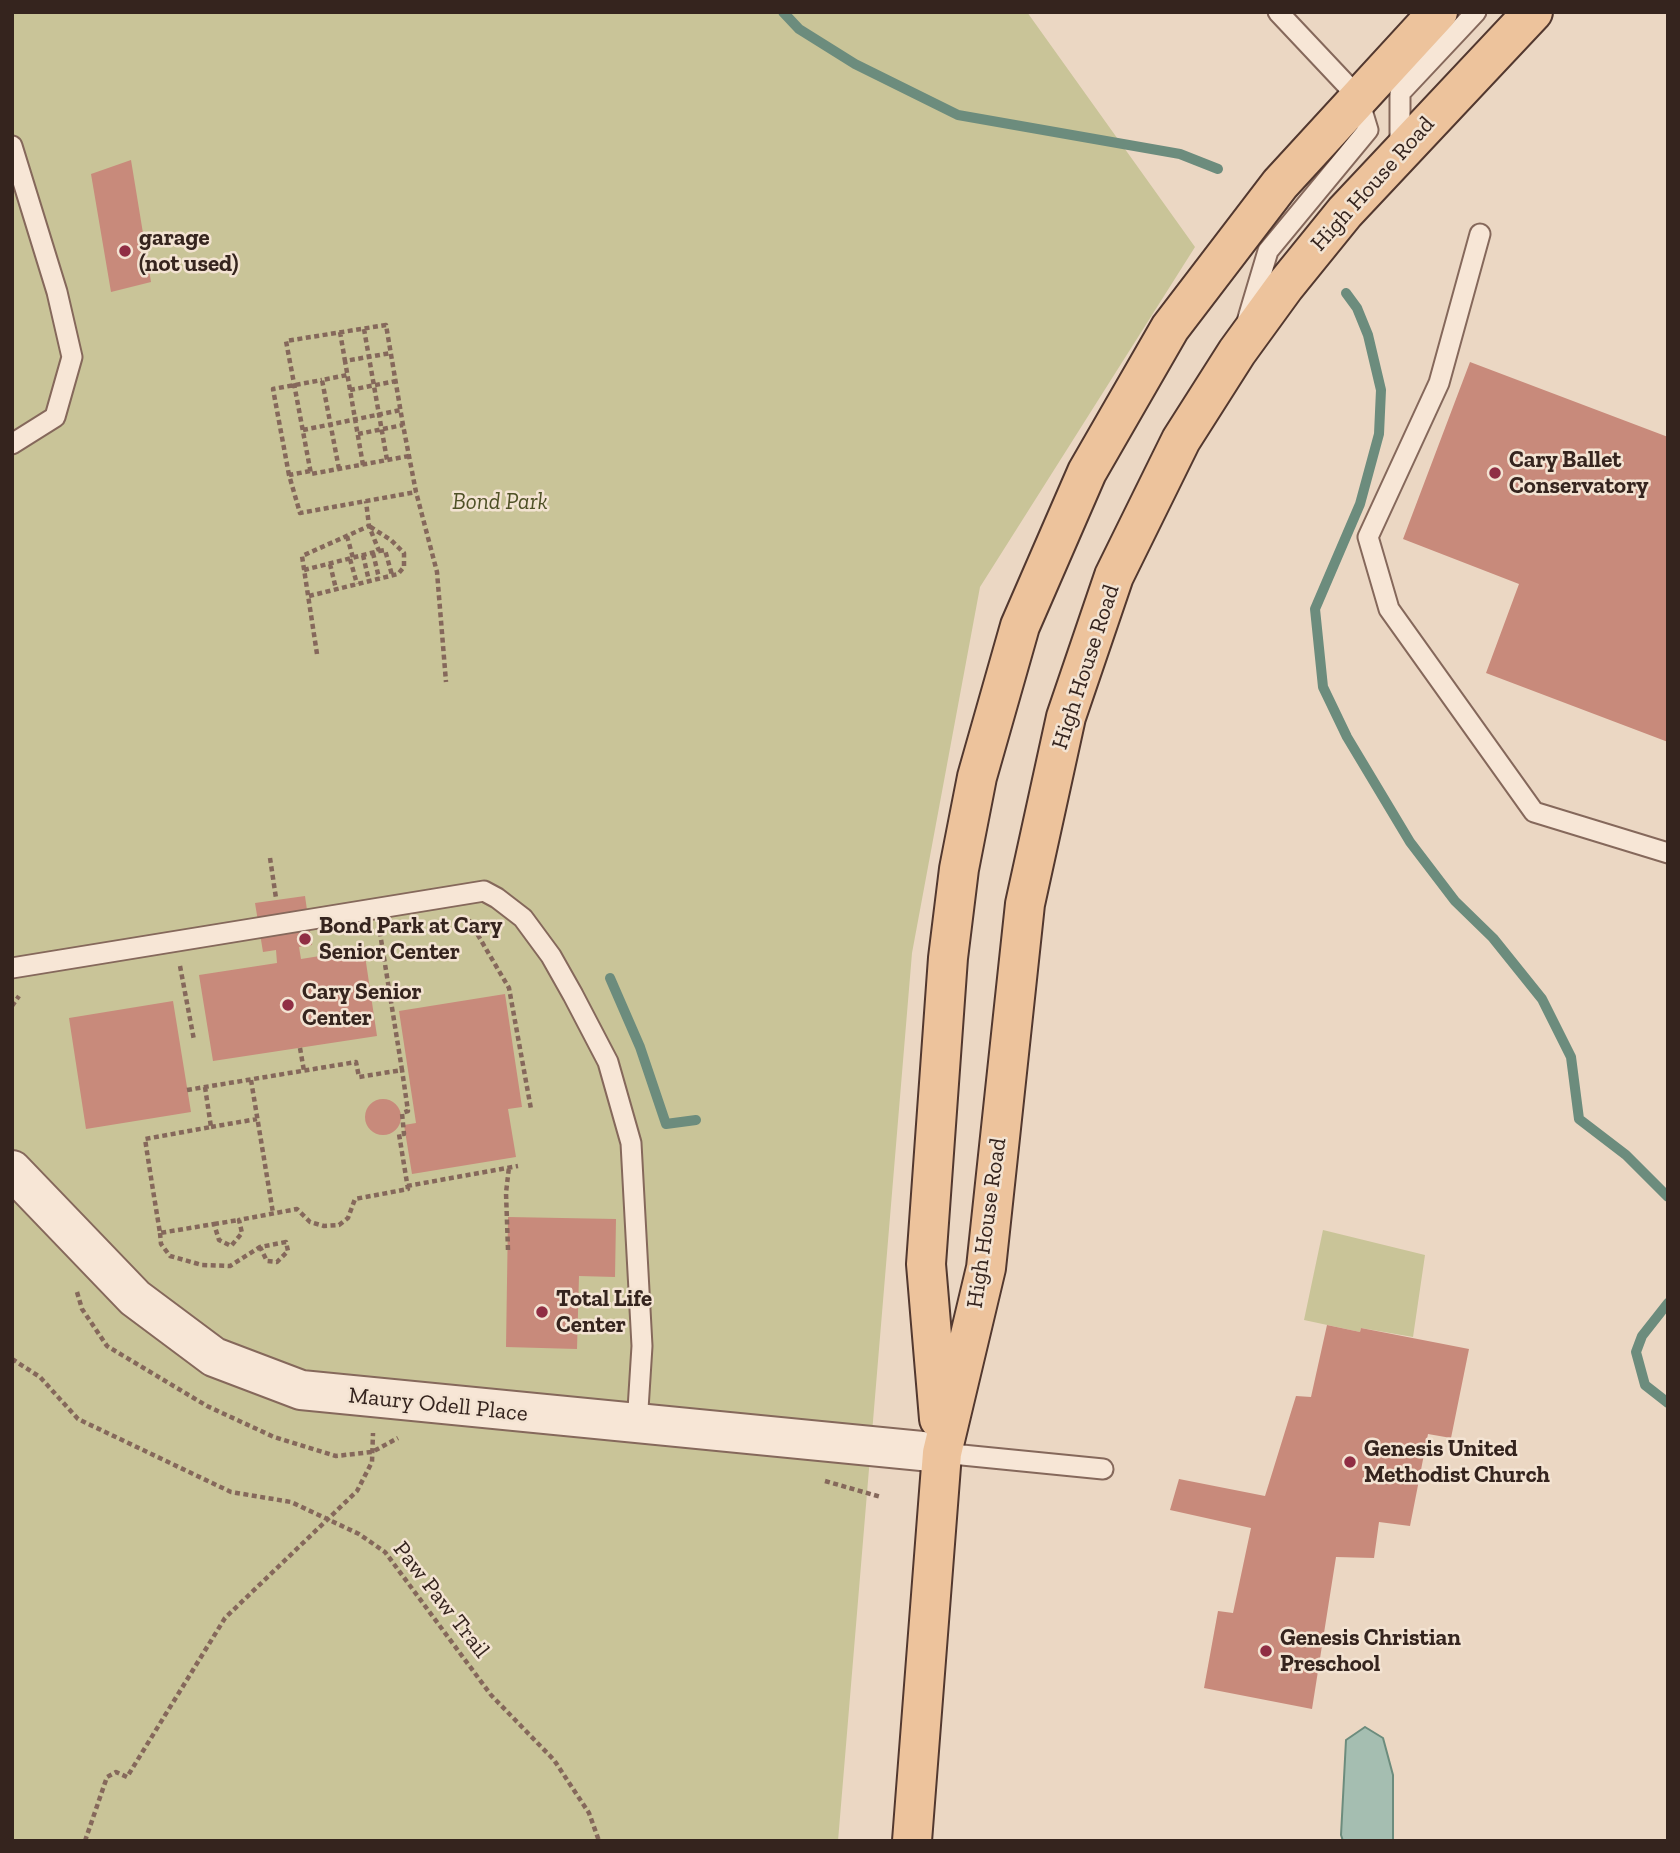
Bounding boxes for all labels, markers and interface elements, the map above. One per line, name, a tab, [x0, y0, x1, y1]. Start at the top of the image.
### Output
street label: High House Road	[1305, 111, 1441, 257]
place label: garage (not used)	[139, 224, 238, 278]
marker: garage (not used)	[117, 243, 133, 259]
place label: Cary Ballet Conservatory	[1509, 446, 1648, 500]
marker: Cary Ballet Conservatory	[1487, 465, 1503, 481]
park label: Bond Park	[452, 488, 548, 516]
street label: High House Road	[1046, 581, 1126, 753]
place label: Bond Park at Cary Senior Center	[319, 912, 503, 966]
marker: Bond Park at Cary Senior Center	[297, 931, 313, 947]
place label: Cary Senior Center	[302, 978, 422, 1032]
marker: Cary Senior Center	[280, 997, 296, 1013]
street label: High House Road	[961, 1136, 1013, 1310]
place label: Total Life Center	[556, 1285, 652, 1339]
marker: Total Life Center	[534, 1304, 550, 1320]
street label: Maury Odell Place	[347, 1382, 529, 1428]
place label: Genesis United Methodist Church	[1364, 1435, 1550, 1489]
marker: Genesis United Methodist Church	[1342, 1454, 1358, 1470]
street label: Paw Paw Trail	[387, 1536, 495, 1664]
place label: Genesis Christian Preschool	[1280, 1624, 1461, 1678]
marker: Genesis Christian Preschool	[1258, 1643, 1274, 1659]

